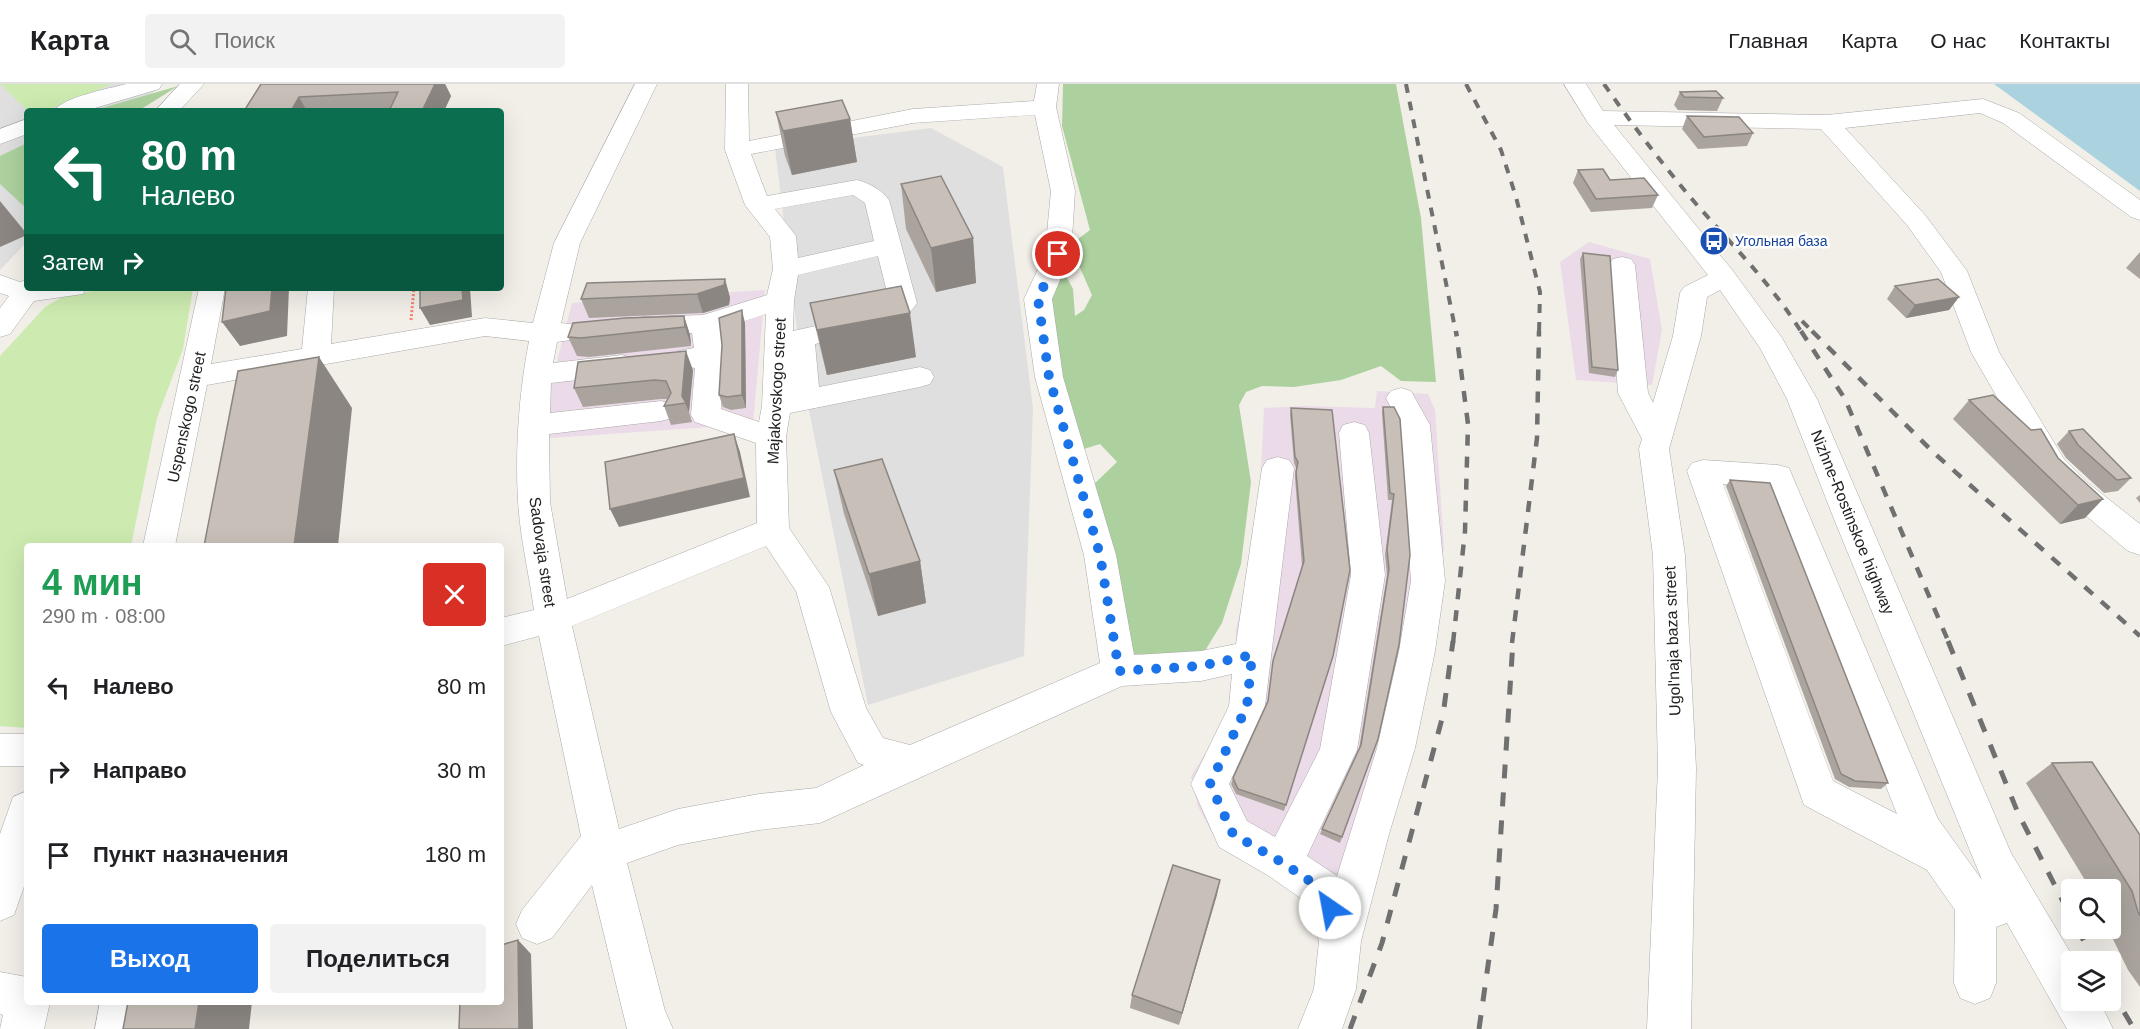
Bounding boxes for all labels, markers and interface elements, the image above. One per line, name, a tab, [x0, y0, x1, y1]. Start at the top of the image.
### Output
search box	[145, 14, 565, 68]
text: Карта	[30, 25, 109, 56]
icon: search	[166, 25, 199, 58]
text: Поиск	[214, 28, 275, 53]
text: Главная	[1728, 29, 1808, 52]
text: Карта	[1841, 29, 1897, 52]
text: О нас	[1930, 29, 1986, 52]
text: Контакты	[2019, 29, 2110, 52]
icon: left	[42, 132, 120, 210]
text: 80 m	[141, 132, 237, 179]
text: Налево	[141, 181, 235, 211]
bus stop icon: Угольная база	[1698, 225, 1730, 257]
pin	[1032, 228, 1083, 279]
place label: Угольная база	[1735, 233, 1828, 249]
icon: arrive	[1041, 237, 1074, 270]
icon: right	[116, 246, 149, 279]
text: Затем	[42, 250, 104, 275]
street label: Majakovskogo street	[764, 317, 789, 465]
street label: Uspenskogo street	[164, 350, 209, 484]
street label: Nizhne-Rostinskoe highway	[1808, 427, 1897, 617]
street label: Sadovaja street	[526, 496, 559, 609]
text: 4 мин	[42, 562, 143, 603]
button: close	[423, 563, 486, 626]
street label: Ugol'naja baza street	[1661, 565, 1684, 716]
text: 290 m · 08:00	[42, 605, 165, 627]
icon: left	[42, 671, 75, 704]
text: Налево	[93, 674, 174, 699]
text: 80 m	[437, 674, 486, 699]
icon: right	[42, 755, 75, 788]
text: Направо	[93, 758, 187, 783]
text: 30 m	[437, 758, 486, 783]
icon: arrive	[42, 839, 75, 872]
text: Пункт назначения	[93, 842, 289, 867]
text: 180 m	[425, 842, 486, 867]
position arrow	[1298, 876, 1362, 940]
map controls	[2061, 879, 2121, 1011]
button: search	[2061, 879, 2121, 939]
button: Выход	[42, 924, 258, 993]
button: Поделиться	[270, 924, 486, 993]
button: layers	[2061, 951, 2121, 1011]

